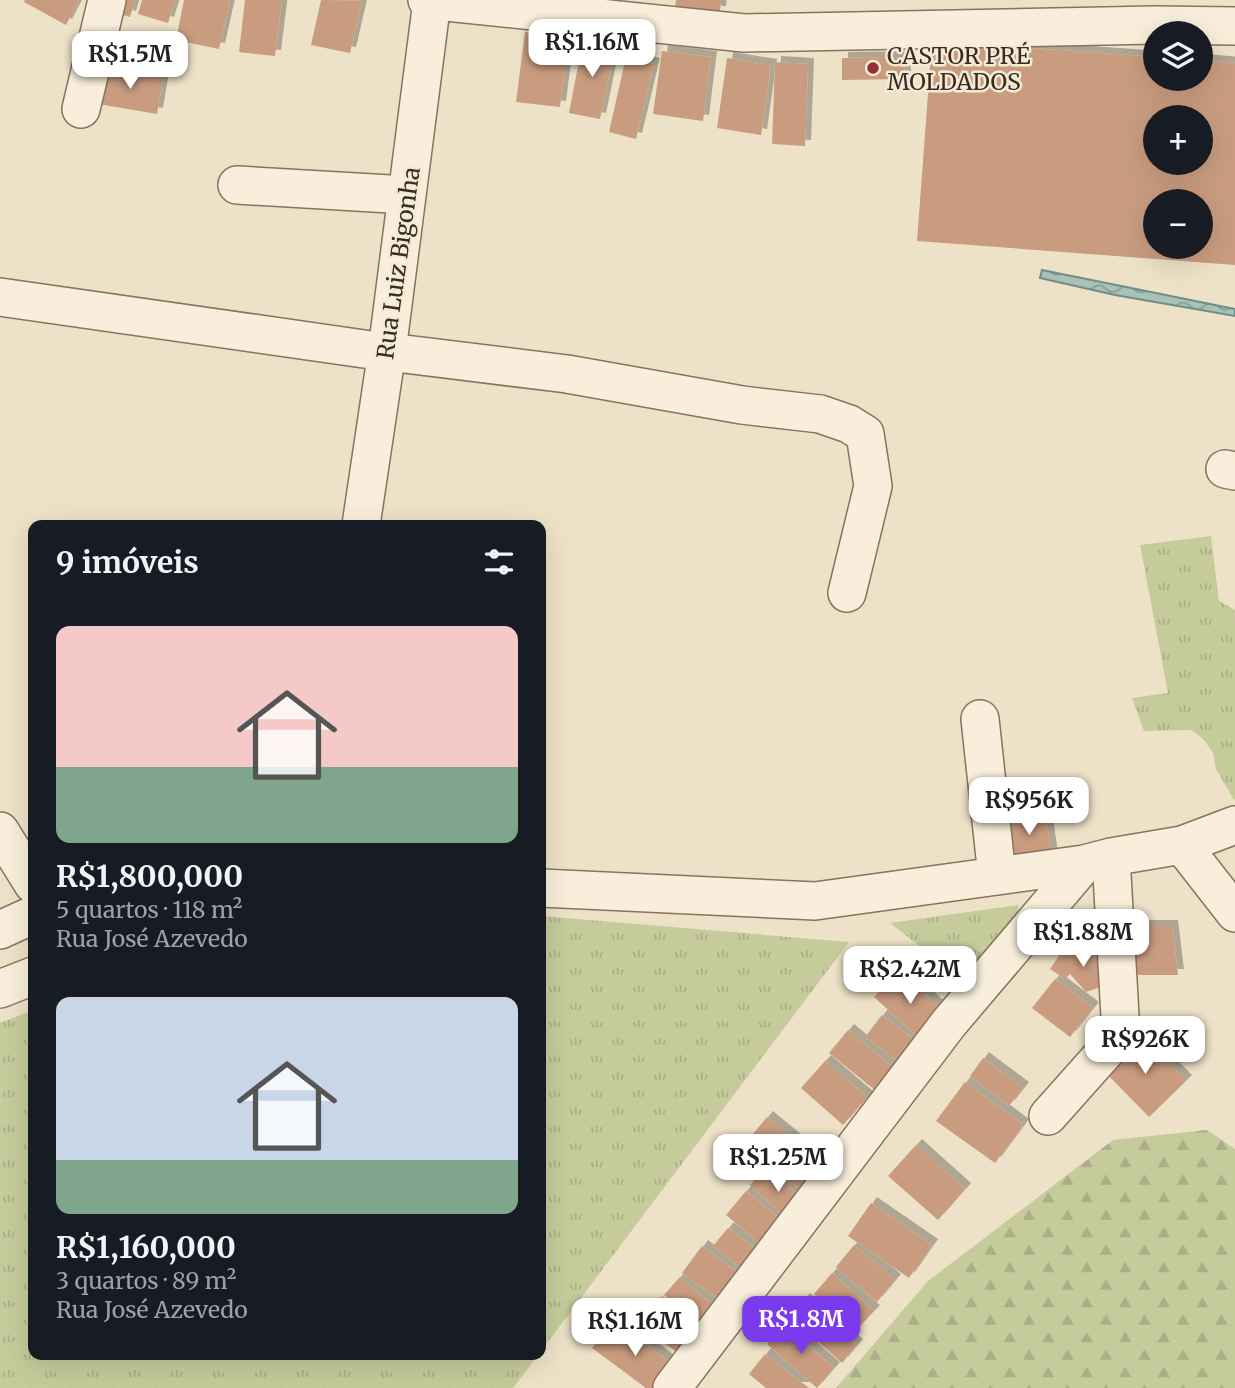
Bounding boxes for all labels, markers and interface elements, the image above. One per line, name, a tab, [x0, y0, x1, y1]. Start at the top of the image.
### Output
pin: R$1.16M	[527, 20, 657, 79]
map controls	[1143, 21, 1213, 259]
button: layers	[1143, 21, 1213, 91]
text: R$1.16M	[544, 27, 640, 56]
pin: R$1.5M	[73, 32, 187, 91]
text: R$1.5M	[88, 39, 172, 68]
place label: CASTOR PRÉ MOLDADOS	[887, 41, 1031, 96]
marker: CASTOR PRÉ MOLDADOS	[865, 60, 881, 76]
button: +	[1143, 105, 1213, 175]
street label: Rua Luiz Bigonha	[370, 165, 426, 361]
button: −	[1143, 189, 1213, 259]
text: 9 imóveis	[56, 543, 199, 581]
icon: filters	[480, 543, 518, 581]
icon: home	[224, 672, 350, 798]
pin: R$956K	[972, 778, 1086, 837]
text: R$956K	[985, 785, 1073, 814]
text: R$1,800,000	[56, 857, 243, 895]
text: 5 quartos · 118 m²	[56, 895, 242, 924]
pin: R$1.88M	[1018, 909, 1148, 969]
text: R$1.88M	[1033, 917, 1133, 946]
text: Rua José Azevedo	[56, 924, 248, 953]
pin: R$2.42M	[845, 946, 975, 1006]
text: R$2.42M	[859, 954, 961, 983]
pin: R$926K	[1088, 1016, 1202, 1076]
text: R$926K	[1101, 1024, 1189, 1053]
icon: home	[224, 1043, 350, 1169]
pin: R$1.25M	[713, 1134, 843, 1194]
text: R$1.25M	[729, 1142, 827, 1171]
text: R$1,160,000	[56, 1228, 236, 1266]
text: 3 quartos · 89 m²	[56, 1266, 236, 1295]
text: Rua José Azevedo	[56, 1295, 248, 1324]
pin: R$1.8M	[744, 1296, 858, 1356]
pin: R$1.16M	[570, 1298, 700, 1358]
text: R$1.8M	[758, 1304, 844, 1333]
text: R$1.16M	[587, 1306, 683, 1335]

